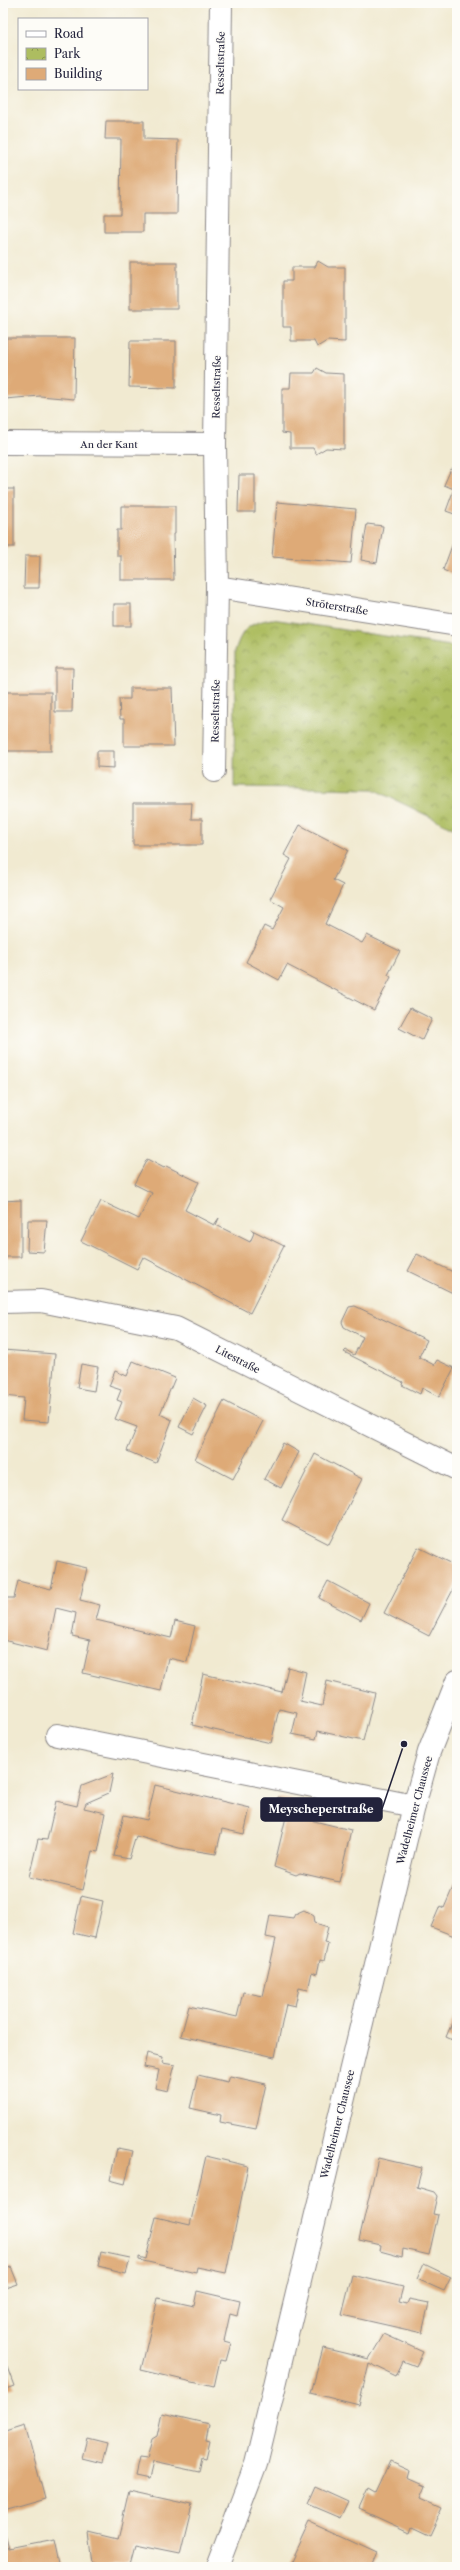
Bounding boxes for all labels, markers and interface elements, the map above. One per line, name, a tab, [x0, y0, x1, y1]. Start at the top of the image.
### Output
legend	[18, 18, 148, 90]
text: Road	[54, 26, 84, 41]
street label: Resseltstraße	[213, 31, 228, 95]
text: Park	[54, 46, 81, 61]
text: Building	[54, 66, 102, 81]
street label: Resseltstraße	[209, 355, 224, 419]
street label: An der Kant	[79, 438, 138, 451]
street label: Ströterstraße	[305, 595, 369, 618]
street label: Resseltstraße	[208, 679, 223, 743]
street label: Litestraße	[213, 1343, 263, 1376]
street label: Wadelheimer Chaussee	[393, 1754, 435, 1867]
callout: Meyscheperstraße	[261, 1798, 382, 1821]
text: Meyscheperstraße	[269, 1802, 374, 1816]
street label: Wadelheimer Chaussee	[317, 2068, 357, 2181]

